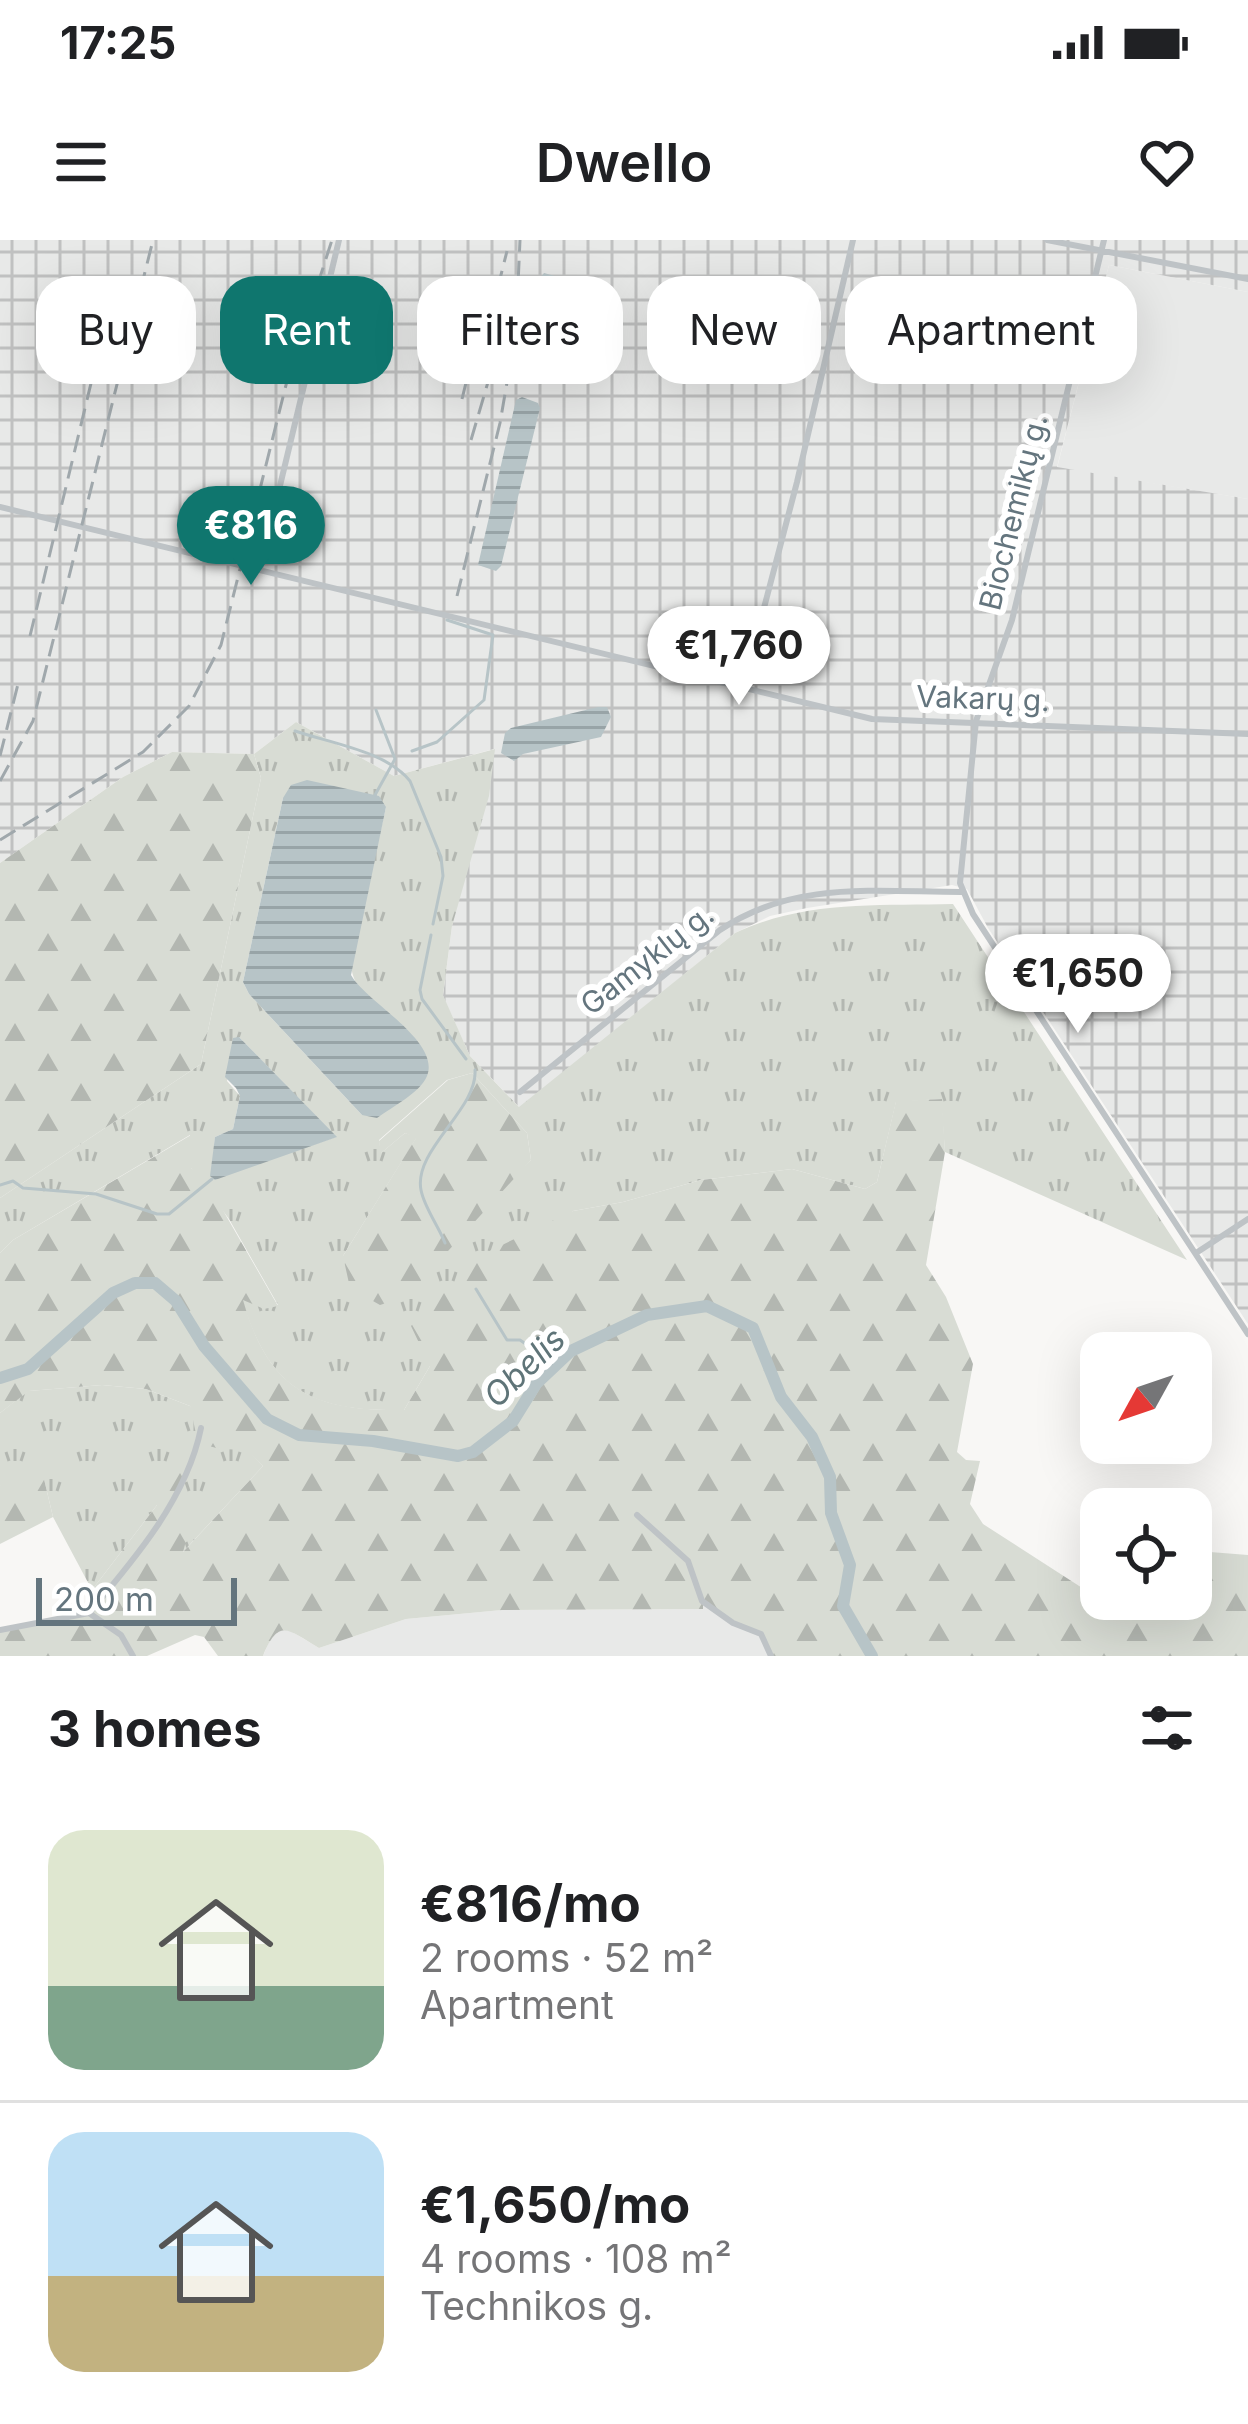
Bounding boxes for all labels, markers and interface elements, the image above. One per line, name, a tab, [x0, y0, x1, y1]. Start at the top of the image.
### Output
text: 17:25	[60, 15, 176, 70]
icon: menu	[48, 129, 114, 195]
icon: heart	[1134, 129, 1200, 195]
text: Dwello	[536, 130, 712, 195]
chip: Buy	[36, 276, 196, 384]
chip: Rent	[220, 276, 393, 384]
chip: Filters	[417, 276, 623, 384]
chip: New	[647, 276, 821, 384]
chip: Apartment	[845, 276, 1137, 384]
street label: Biochemikų g.	[971, 410, 1055, 614]
pin: €816	[180, 486, 322, 588]
text: €816	[204, 501, 298, 548]
pin: €1,760	[641, 606, 837, 708]
text: €1,760	[674, 621, 804, 668]
street label: Vakarų g.	[915, 678, 1051, 718]
street label: Gamyklų g.	[573, 896, 721, 1022]
pin: €1,650	[980, 934, 1176, 1036]
text: €1,650	[1012, 949, 1144, 996]
water label: Obelis	[475, 1319, 573, 1415]
north arrow	[1080, 1332, 1212, 1464]
map controls	[1080, 1332, 1212, 1620]
button: locate	[1080, 1488, 1212, 1620]
scale bar	[36, 1572, 237, 1625]
text: 200 m	[54, 1579, 154, 1619]
icon: filters	[1134, 1695, 1200, 1761]
text: 3 homes	[48, 1698, 262, 1759]
text: €816/mo	[420, 1873, 641, 1934]
icon: home	[144, 1878, 288, 2022]
text: 2 rooms · 52 m²	[420, 1934, 713, 1981]
text: Apartment	[420, 1981, 614, 2028]
text: €1,650/mo	[420, 2174, 690, 2235]
icon: home	[144, 2180, 288, 2324]
text: 4 rooms · 108 m²	[420, 2235, 732, 2282]
text: Technikos g.	[420, 2282, 653, 2329]

